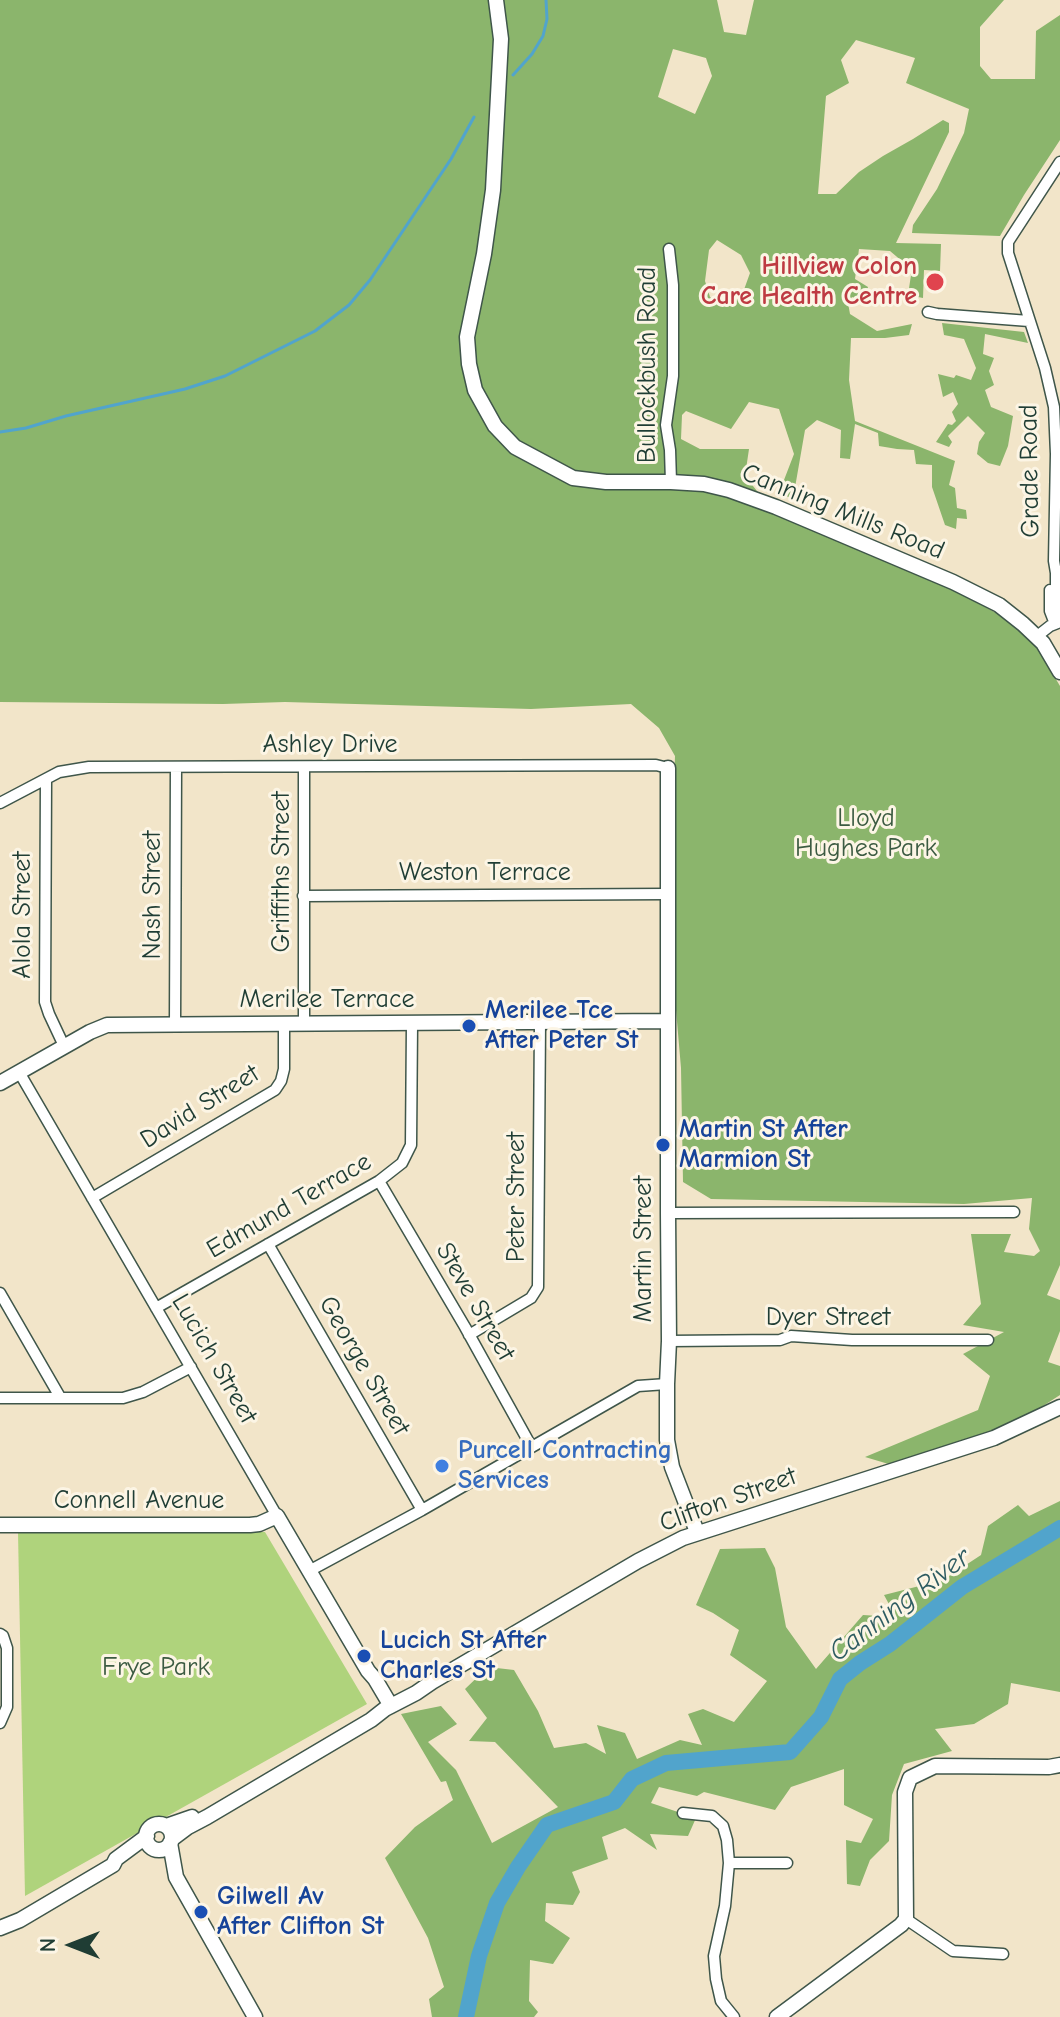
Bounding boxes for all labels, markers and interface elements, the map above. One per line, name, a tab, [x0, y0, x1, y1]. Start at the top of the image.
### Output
place label: Hillview Colon Care Health Centre	[701, 251, 917, 312]
street label: Bullockbush Road	[632, 267, 664, 463]
marker: Hillview Colon Care Health Centre	[924, 271, 946, 293]
street label: Grade Road	[1013, 404, 1047, 538]
street label: Canning Mills Road	[737, 457, 949, 567]
street label: Ashley Drive	[263, 729, 397, 761]
street label: Griffiths Street	[266, 791, 298, 953]
park label: Lloyd Hughes Park	[795, 803, 937, 864]
street label: Nash Street	[137, 830, 169, 960]
street label: Alola Street	[7, 851, 39, 979]
street label: Weston Terrace	[399, 857, 571, 889]
street label: Merilee Terrace	[239, 984, 415, 1016]
place label: Merilee Tce After Peter St	[485, 995, 638, 1056]
marker: Merilee Tce After Peter St	[460, 1017, 478, 1035]
street label: David Street	[135, 1058, 265, 1156]
place label: Martin St After Marmion St	[679, 1114, 848, 1176]
street label: Peter Street	[501, 1132, 533, 1262]
marker: Martin St After Marmion St	[654, 1136, 672, 1154]
street label: Edmund Terrace	[201, 1146, 377, 1266]
street label: Martin Street	[628, 1175, 660, 1323]
street label: Steve Street	[429, 1237, 521, 1367]
street label: Lucich Street	[164, 1289, 264, 1429]
street label: George Street	[312, 1291, 416, 1441]
street label: Dyer Street	[766, 1302, 890, 1334]
place label: Purcell Contracting Services	[458, 1435, 672, 1496]
marker: Purcell Contracting Services	[433, 1457, 451, 1475]
street label: Clifton Street	[655, 1461, 801, 1539]
street label: Connell Avenue	[54, 1485, 224, 1517]
water label: Canning River	[823, 1541, 977, 1669]
place label: Lucich St After Charles St	[380, 1625, 546, 1686]
marker: Lucich St After Charles St	[355, 1647, 373, 1665]
park label: Frye Park	[102, 1652, 210, 1684]
place label: Gilwell Av After Clifton St	[217, 1881, 384, 1942]
marker: Gilwell Av After Clifton St	[192, 1903, 210, 1921]
north arrow	[32, 1905, 112, 1985]
text: N	[35, 1938, 61, 1952]

